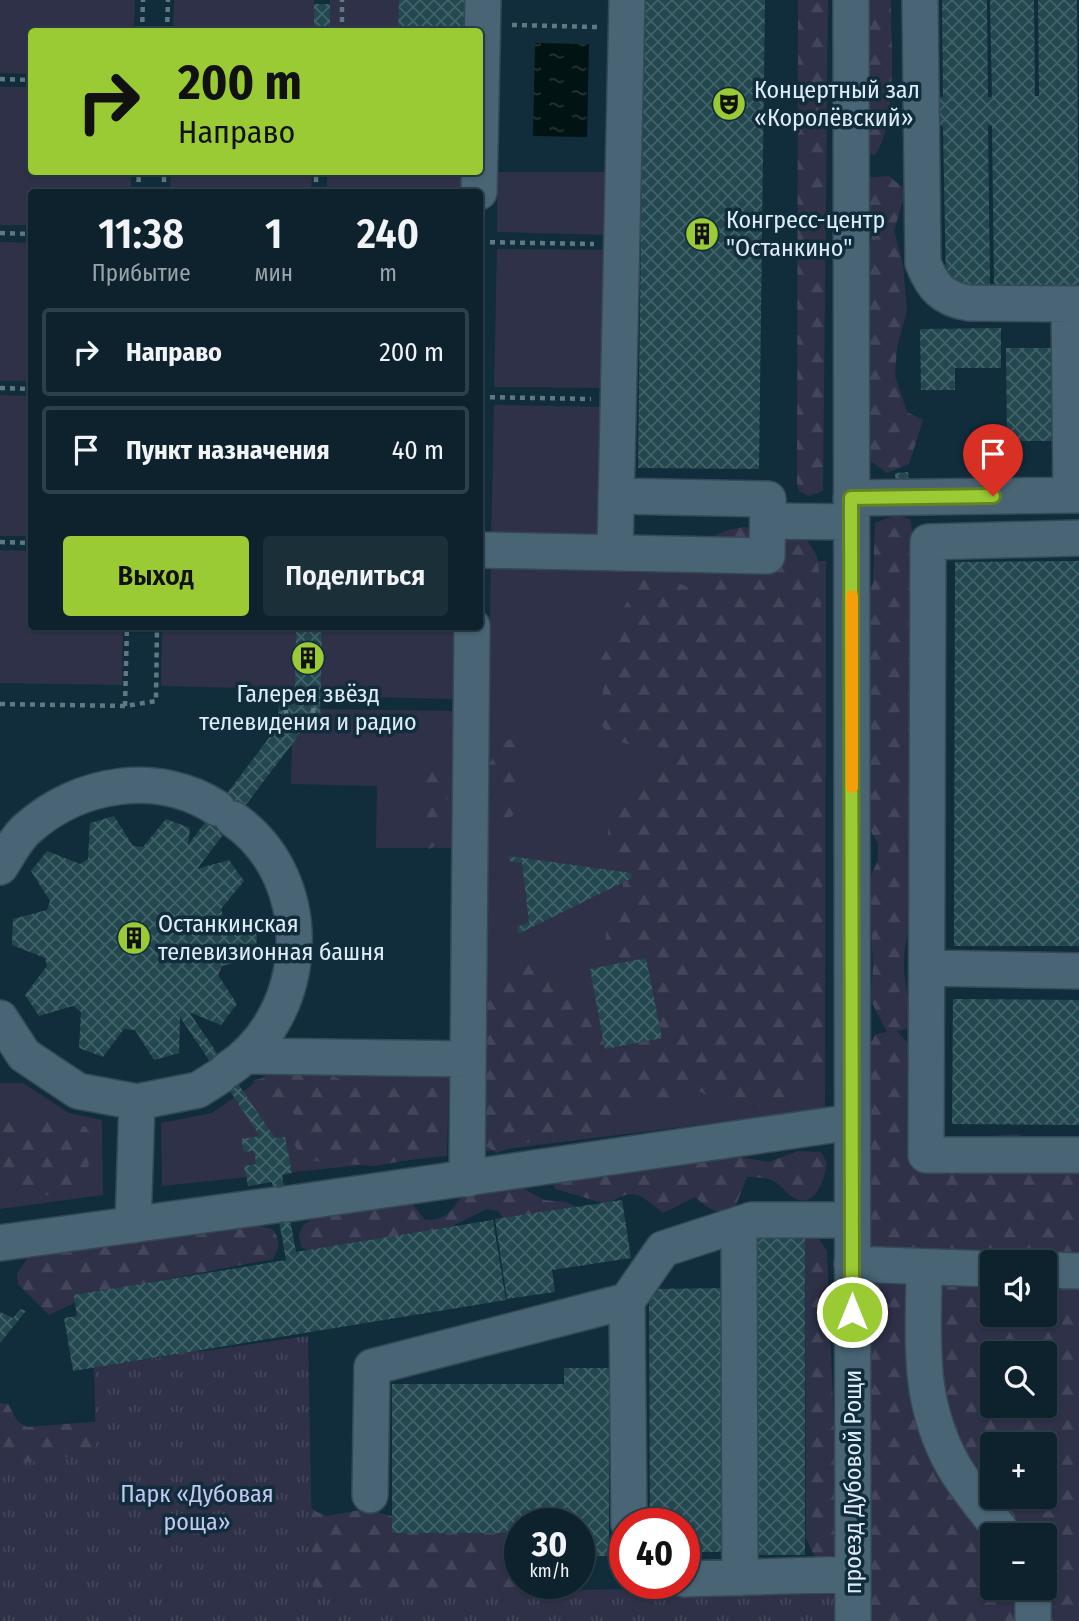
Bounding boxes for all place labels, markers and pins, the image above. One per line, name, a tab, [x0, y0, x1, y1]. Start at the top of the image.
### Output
place label: Концертный зал «Королёвский»	[754, 76, 920, 132]
theatre icon: Концертный зал «Королёвский»	[710, 85, 748, 123]
place label: Конгресс-центр "Останкино"	[726, 206, 885, 262]
building icon: Конгресс-центр "Останкино"	[683, 215, 721, 253]
pin	[963, 424, 1023, 496]
building icon: Галерея звёзд телевидения и радио	[289, 639, 327, 677]
place label: Галерея звёзд телевидения и радио	[199, 680, 417, 736]
place label: Останкинская телевизионная башня	[158, 910, 385, 966]
building icon: Останкинская телевизионная башня	[115, 919, 153, 957]

